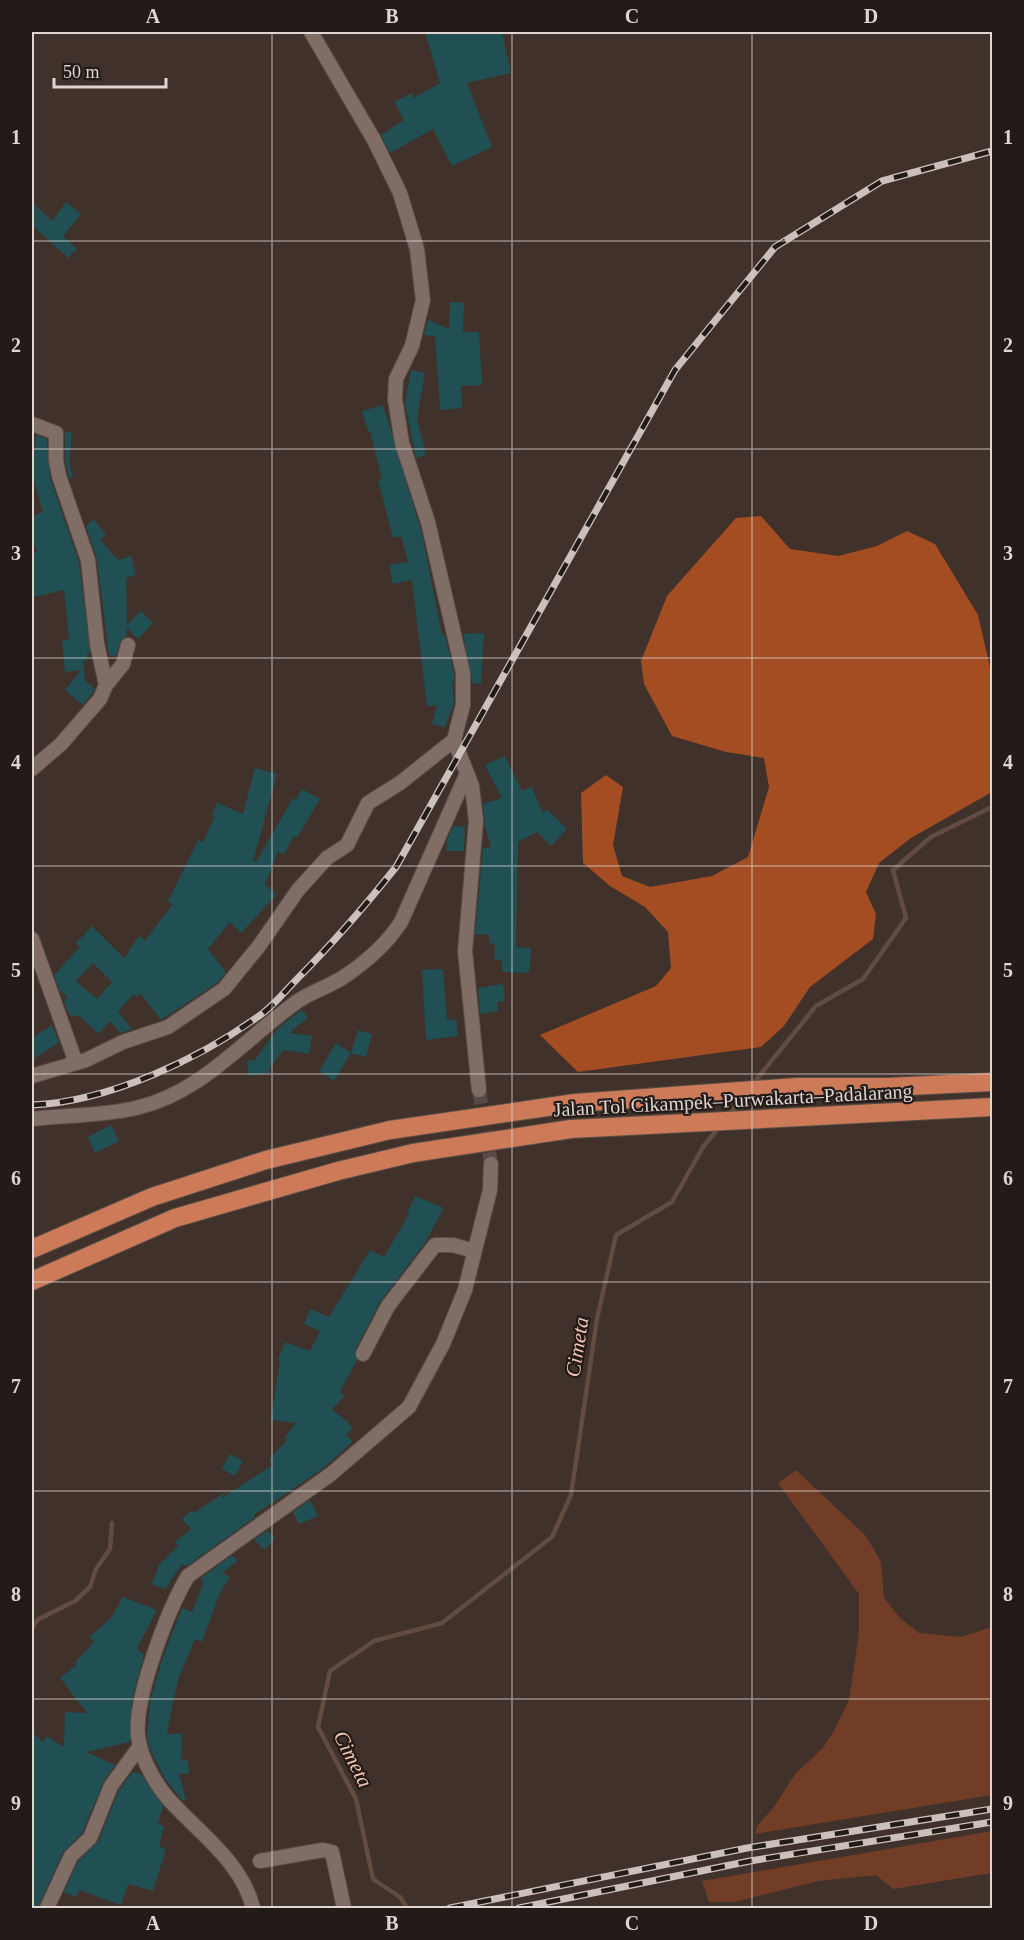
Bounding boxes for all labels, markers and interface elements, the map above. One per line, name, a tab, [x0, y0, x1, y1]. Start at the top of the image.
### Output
text: A	[146, 5, 161, 27]
text: B	[385, 5, 399, 27]
text: C	[625, 5, 639, 27]
text: D	[864, 5, 878, 27]
scale bar	[54, 51, 166, 89]
text: 50 m	[63, 62, 100, 82]
text: 1	[11, 126, 21, 148]
text: 1	[1003, 126, 1013, 148]
text: 2	[11, 334, 21, 356]
text: 2	[1003, 334, 1013, 356]
text: 3	[11, 542, 21, 564]
text: 3	[1003, 542, 1013, 564]
text: 4	[11, 751, 21, 773]
text: 4	[1003, 751, 1013, 773]
text: 5	[11, 959, 21, 981]
text: 5	[1003, 959, 1013, 981]
street label: Jalan Tol Cikampek–Purwakarta–Padalarang	[553, 1080, 913, 1121]
text: 6	[11, 1167, 21, 1189]
text: 6	[1003, 1167, 1013, 1189]
water label: Cimeta	[560, 1315, 594, 1379]
text: 7	[11, 1375, 21, 1397]
text: 7	[1003, 1375, 1013, 1397]
text: 8	[11, 1583, 21, 1605]
text: 8	[1003, 1583, 1013, 1605]
water label: Cimeta	[329, 1727, 377, 1791]
text: 9	[11, 1792, 21, 1814]
text: 9	[1003, 1792, 1013, 1814]
text: A	[146, 1912, 161, 1934]
text: B	[385, 1912, 399, 1934]
text: C	[625, 1912, 639, 1934]
text: D	[864, 1912, 878, 1934]

